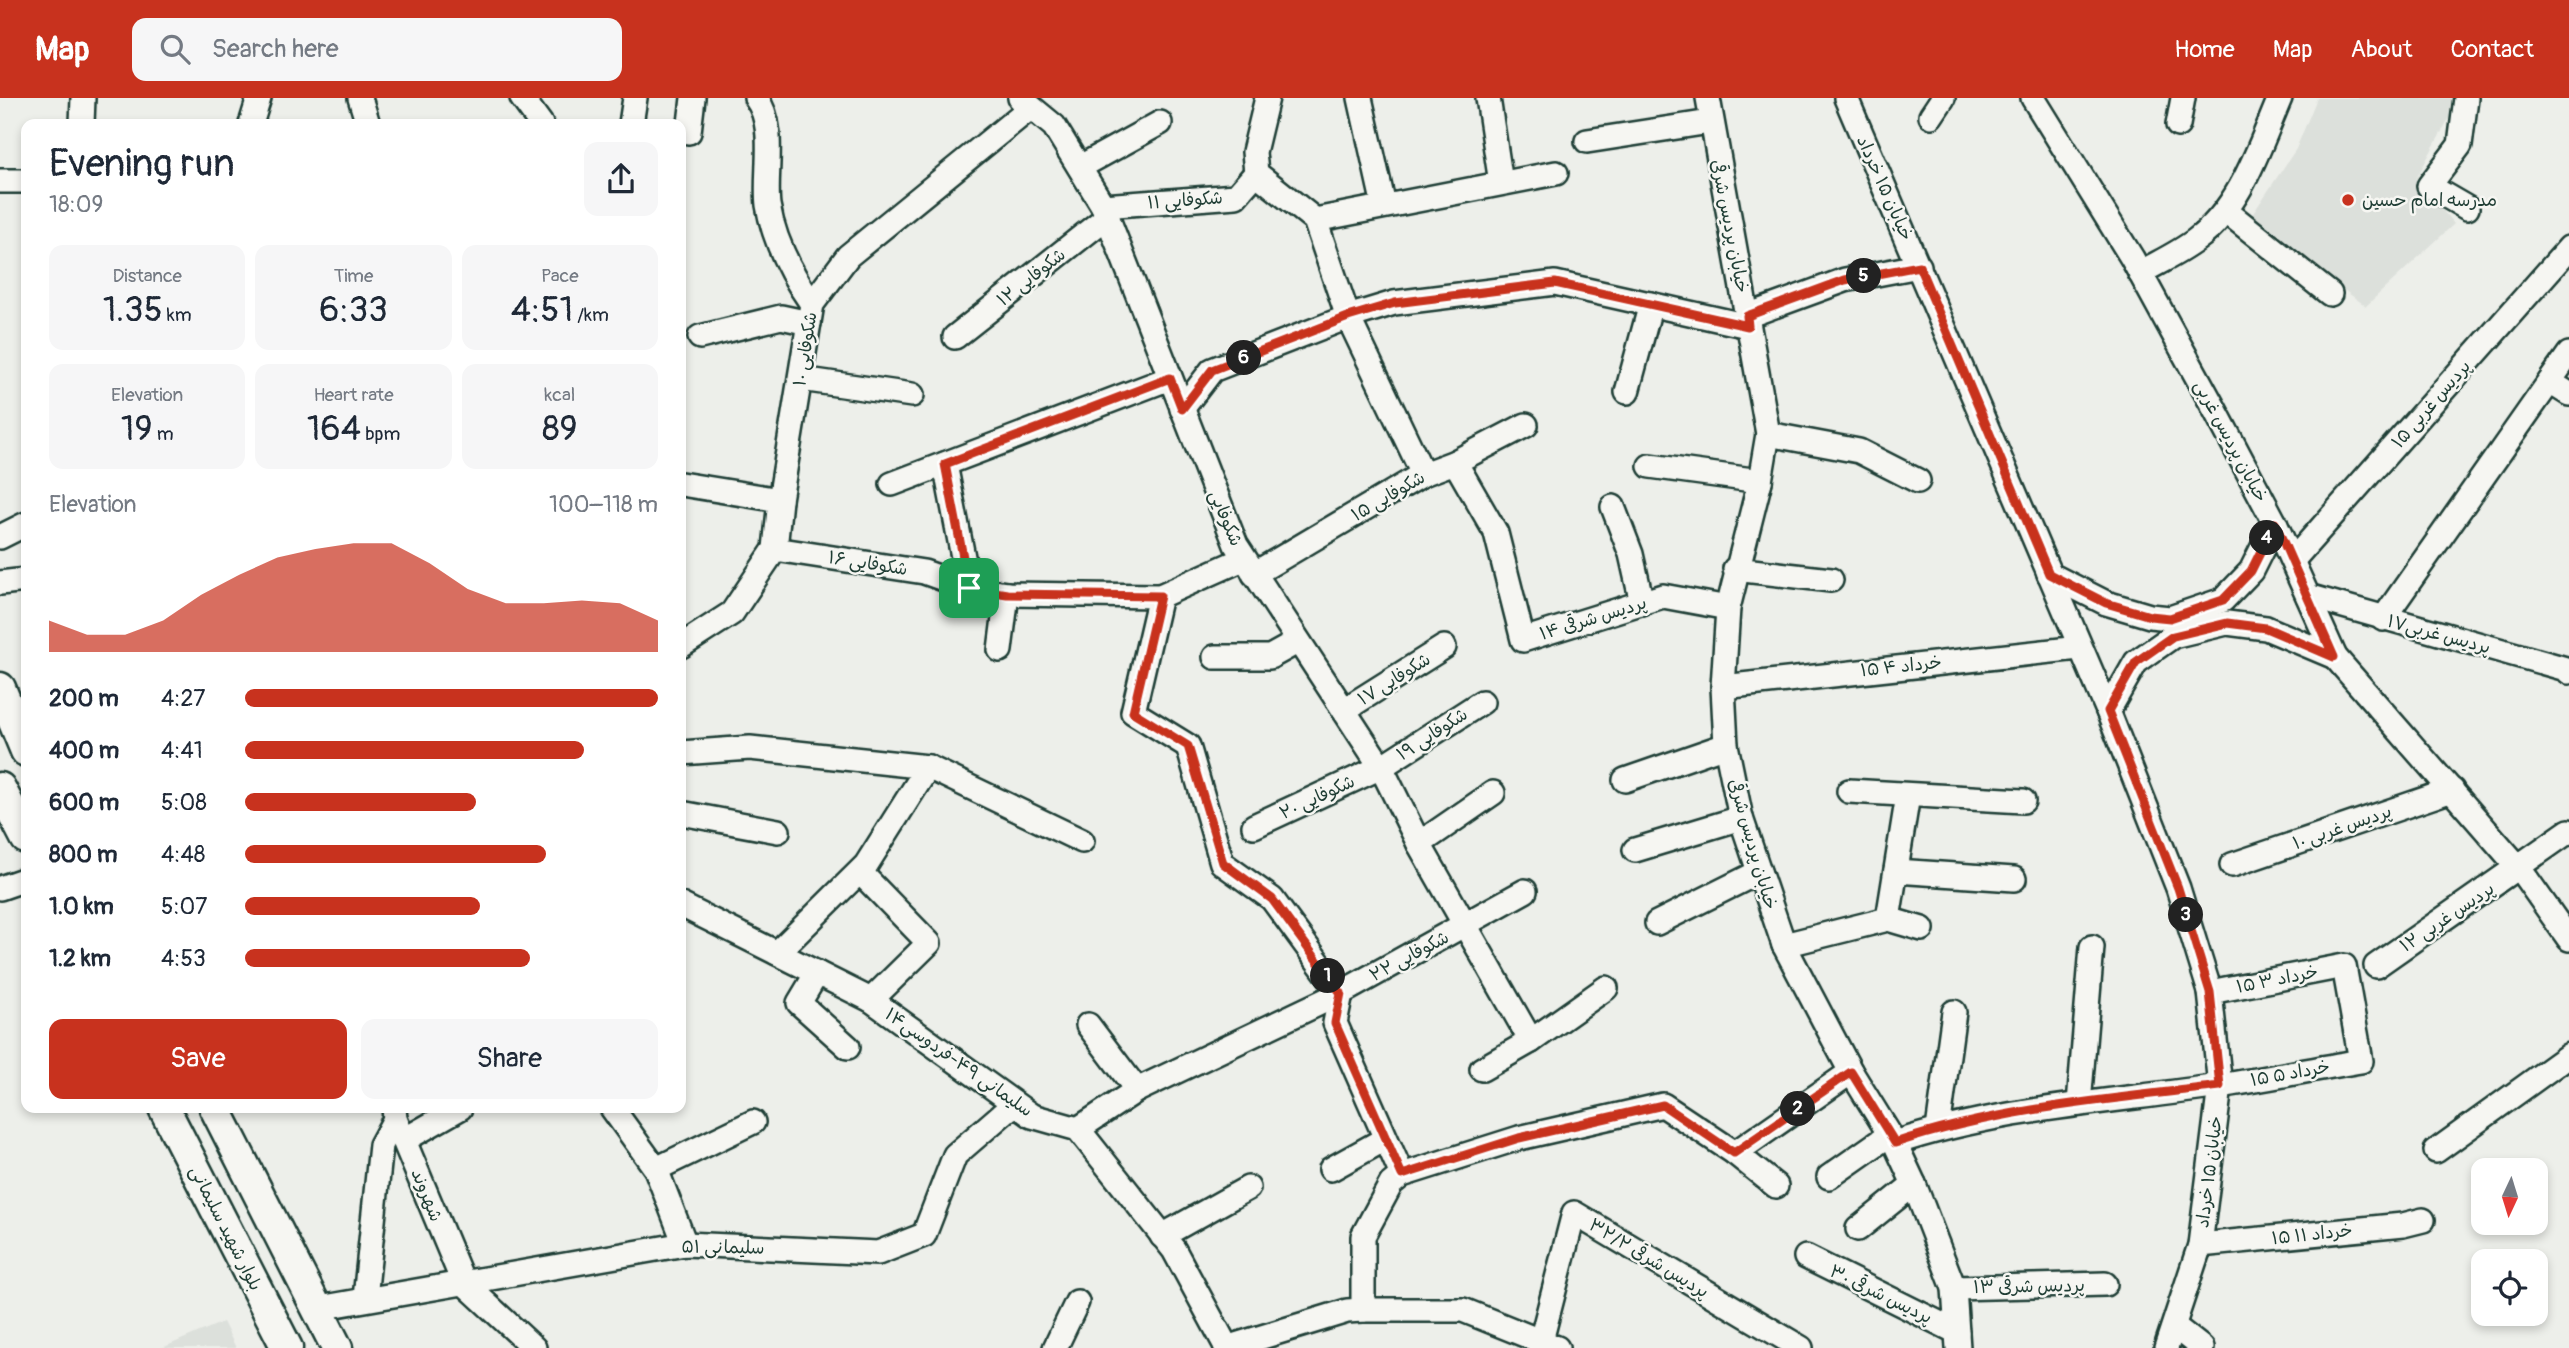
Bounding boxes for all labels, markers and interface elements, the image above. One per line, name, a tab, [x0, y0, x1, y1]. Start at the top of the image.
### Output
search box	[132, 18, 622, 81]
text: Map	[35, 29, 90, 70]
icon: search	[156, 30, 194, 68]
text: Search here	[212, 33, 339, 65]
text: Home	[2174, 35, 2235, 64]
text: Map	[2273, 35, 2313, 64]
text: About	[2351, 35, 2413, 64]
text: Contact	[2451, 35, 2534, 64]
street label: خیابان ۱۵ خرداد	[1851, 132, 1918, 244]
text: Evening run	[49, 140, 235, 188]
button: share	[584, 142, 658, 216]
street label: خیابان پردیس شرقی	[1705, 157, 1755, 295]
street label: شکوفایی ۱۱	[1146, 186, 1224, 215]
place label: مدرسه امام حسین	[2362, 189, 2497, 214]
text: 18:09	[49, 190, 103, 219]
marker: مدرسه امام حسین	[2340, 192, 2356, 208]
street label: شکوفایی ۱۲	[992, 243, 1070, 311]
pin: 5	[1846, 258, 1882, 294]
text: 5	[1858, 263, 1869, 287]
text: Distance	[112, 264, 182, 288]
text: Time	[334, 264, 373, 288]
text: Pace	[541, 264, 579, 288]
text: 1.35	[103, 288, 163, 332]
text: 6:33	[319, 288, 388, 332]
text: 4:51	[511, 288, 573, 332]
text: km	[163, 303, 192, 327]
text: /km	[573, 303, 609, 327]
street label: شکوفایی ۱۰	[788, 310, 823, 388]
pin: 6	[1226, 341, 1262, 376]
text: 6	[1238, 345, 1249, 369]
street label: پردیس غربی ۱۵	[2387, 355, 2476, 453]
street label: خیابان پردیس غربی	[2189, 376, 2272, 506]
text: Elevation	[111, 383, 183, 407]
text: Heart rate	[313, 383, 394, 407]
text: kcal	[544, 383, 575, 407]
text: 19	[121, 407, 153, 451]
text: 164	[307, 407, 361, 451]
text: 89	[542, 407, 578, 451]
text: m	[153, 422, 174, 446]
text: bpm	[361, 422, 400, 446]
street label: شکوفایی ۱۵	[1347, 466, 1429, 527]
street label: شکوفایی	[1203, 487, 1248, 550]
text: Elevation	[49, 490, 137, 519]
text: 100–118 m	[549, 490, 658, 519]
pin: 4	[2250, 520, 2284, 556]
text: 4	[2261, 525, 2272, 549]
street label: شکوفایی ۱۶	[827, 546, 909, 581]
pin	[939, 558, 999, 618]
icon: arrive	[950, 569, 988, 607]
street label: پردیس شرقی ۱۴	[1537, 590, 1649, 646]
street label: پردیس غربی۱۷	[2385, 610, 2493, 659]
street label: شکوفایی ۱۷	[1353, 648, 1435, 711]
street label: ۱۵ خرداد ۴	[1859, 651, 1943, 682]
text: 200 m	[49, 684, 119, 713]
text: 4:27	[161, 684, 206, 713]
street label: شکوفایی ۱۹	[1392, 703, 1472, 766]
text: 400 m	[49, 736, 119, 765]
text: 4:41	[161, 736, 203, 765]
street label: شکوفایی ۲۰	[1276, 770, 1359, 825]
street label: خیابان پردیس شرقی	[1723, 776, 1783, 912]
text: 600 m	[49, 788, 119, 817]
text: 5:08	[161, 788, 207, 817]
street label: پردیس غربی ۱۰	[2290, 800, 2395, 855]
text: 800 m	[49, 840, 117, 869]
text: 4:48	[161, 840, 205, 869]
street label: پردیس غربی ۱۲	[2396, 877, 2499, 958]
text: 1.0 km	[49, 892, 114, 921]
text: 5:07	[161, 892, 207, 921]
pin: 3	[2168, 898, 2204, 932]
text: 3	[2180, 902, 2191, 926]
street label: شکوفایی ۲۲	[1365, 926, 1453, 987]
text: 1.2 km	[49, 944, 111, 973]
text: 4:53	[161, 944, 206, 973]
pin: 1	[1310, 958, 1346, 994]
street label: ۱۵ خرداد ۳	[2234, 960, 2320, 999]
text: 1	[1324, 963, 1331, 987]
street label: سلیمانی ۴۹-فردوسی۱۴	[880, 1003, 1037, 1122]
button: Save	[49, 1019, 347, 1099]
button: Share	[361, 1019, 658, 1099]
street label: ۱۵ خرداد ۵	[2248, 1055, 2332, 1092]
pin: 2	[1780, 1091, 1815, 1126]
text: 2	[1792, 1096, 1803, 1120]
street label: خیابان ۱۵ خرداد	[2191, 1115, 2228, 1229]
north arrow	[2471, 1158, 2548, 1236]
map controls	[2471, 1158, 2548, 1326]
street label: بلوار شهید سلیمانی	[184, 1162, 267, 1295]
street label: شهروند	[406, 1165, 448, 1225]
street label: پردیس شرقی ۳۲/۲	[1584, 1213, 1714, 1303]
street label: ۱۵ خرداد ۱۱	[2271, 1219, 2354, 1250]
street label: سلیمانی ۵۱	[681, 1235, 765, 1260]
button: locate	[2471, 1249, 2548, 1326]
street label: پردیس شرقی ۳۰	[1826, 1259, 1936, 1329]
street label: پردیس شرقی ۱۳	[1973, 1273, 2085, 1299]

